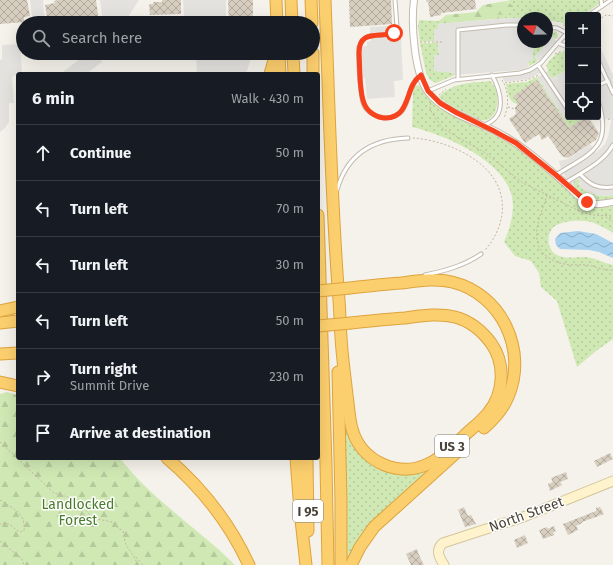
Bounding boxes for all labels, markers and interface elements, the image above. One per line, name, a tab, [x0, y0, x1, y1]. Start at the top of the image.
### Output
north arrow	[517, 12, 553, 48]
map controls	[565, 12, 601, 120]
button: +	[565, 12, 601, 48]
search box	[16, 16, 320, 60]
route start	[385, 24, 403, 42]
icon: search	[30, 27, 52, 49]
text: Search here	[62, 29, 142, 47]
button: −	[565, 48, 601, 84]
button: locate	[565, 84, 601, 120]
text: 6 min	[32, 88, 75, 109]
text: Walk · 430 m	[231, 91, 304, 106]
icon: ahead	[32, 142, 54, 164]
text: Continue	[70, 144, 131, 162]
text: 50 m	[276, 145, 304, 160]
route end	[578, 193, 596, 211]
icon: left	[32, 198, 54, 220]
text: Turn left	[70, 200, 128, 218]
text: 70 m	[277, 201, 304, 216]
icon: left	[32, 254, 54, 276]
text: Turn left	[70, 256, 128, 274]
text: 30 m	[276, 257, 304, 272]
icon: left	[32, 310, 54, 332]
text: Turn left	[70, 312, 128, 330]
text: 50 m	[276, 313, 304, 328]
text: Turn right	[70, 360, 137, 378]
icon: right	[32, 366, 54, 388]
text: 230 m	[269, 369, 304, 384]
text: Summit Drive	[70, 378, 149, 393]
icon: arrive	[32, 422, 54, 444]
text: Arrive at destination	[70, 424, 211, 442]
road number: US 3	[435, 435, 469, 457]
street label: North Street	[487, 493, 567, 536]
park label: Landlocked Forest	[42, 496, 114, 529]
road number: I 95	[293, 500, 323, 522]

